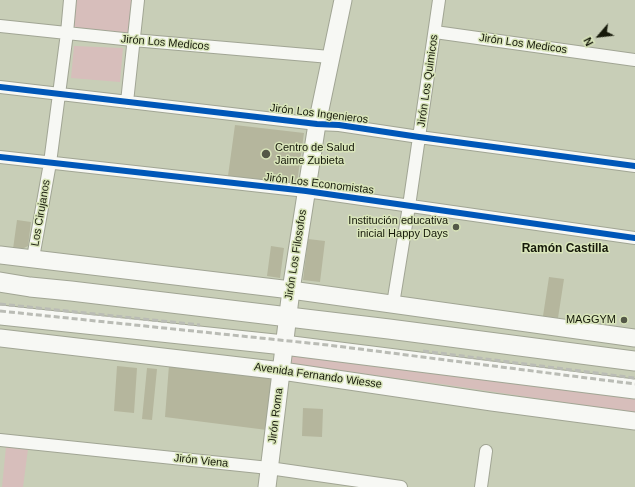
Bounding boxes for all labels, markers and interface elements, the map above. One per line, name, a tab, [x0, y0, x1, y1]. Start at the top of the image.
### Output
north arrow	[579, 16, 619, 56]
street label: Jirón Los Medicos	[478, 31, 568, 57]
street label: Jirón Los Medicos	[120, 33, 210, 53]
street label: Jirón Los Quimicos	[415, 34, 441, 128]
text: N	[581, 35, 596, 48]
street label: Jirón Los Ingenieros	[269, 101, 369, 127]
place label: Centro de Salud Jaime Zubieta	[275, 141, 354, 167]
marker: Centro de Salud Jaime Zubieta	[260, 148, 272, 160]
street label: Jirón Los Economistas	[263, 171, 375, 197]
street label: Los Cirujanos	[29, 179, 53, 247]
street label: Jirón Los Filosofos	[282, 209, 310, 301]
place label: Institución educativa inicial Happy Days	[348, 214, 448, 240]
marker: Institución educativa inicial Happy Days	[451, 222, 461, 232]
district label: Ramón Castilla	[522, 242, 608, 256]
place label: MAGGYM	[566, 313, 616, 327]
marker: MAGGYM	[619, 315, 629, 325]
street label: Avenida Fernando Wiesse	[253, 361, 383, 391]
street label: Jirón Roma	[266, 387, 286, 445]
street label: Jirón Viena	[173, 452, 229, 470]

